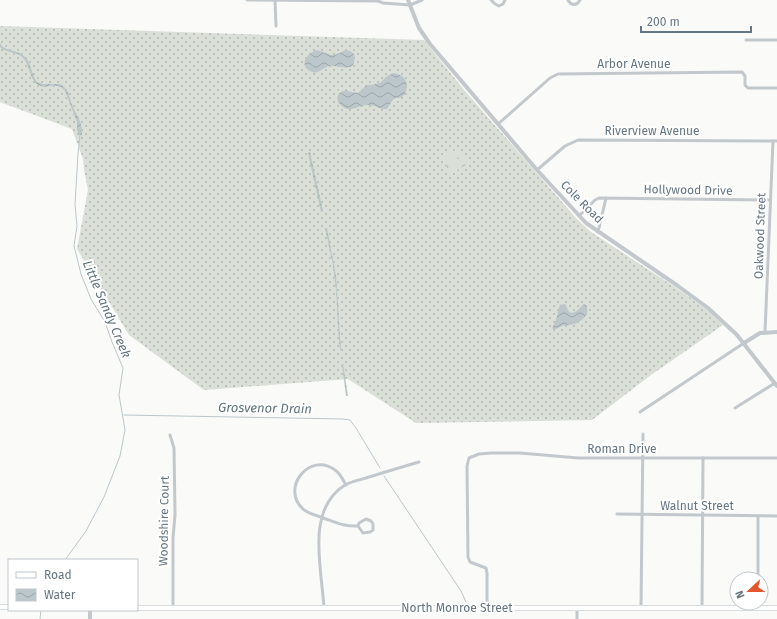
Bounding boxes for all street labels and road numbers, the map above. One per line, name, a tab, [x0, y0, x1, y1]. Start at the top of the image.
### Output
street label: Arbor Avenue	[597, 57, 671, 71]
street label: Riverview Avenue	[604, 124, 700, 138]
street label: Cole Road	[558, 178, 606, 226]
street label: Hollywood Drive	[643, 182, 733, 198]
street label: Oakwood Street	[751, 192, 769, 279]
street label: Roman Drive	[587, 442, 657, 456]
street label: Woodshire Court	[156, 475, 172, 566]
street label: Walnut Street	[660, 499, 734, 513]
street label: North Monroe Street	[401, 601, 513, 615]

